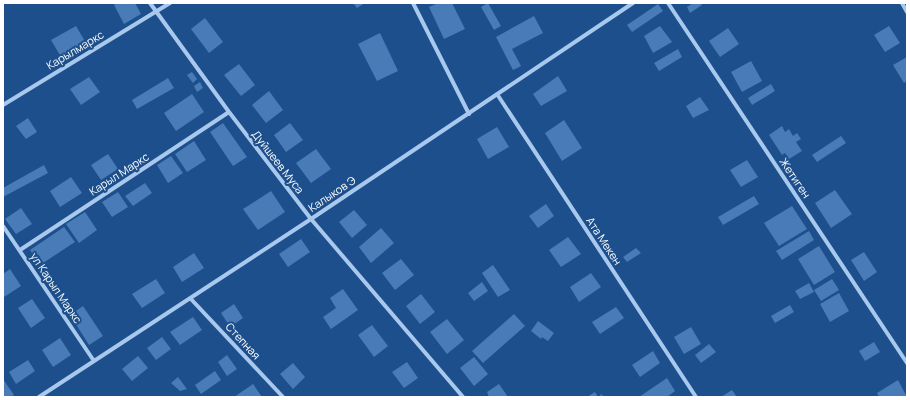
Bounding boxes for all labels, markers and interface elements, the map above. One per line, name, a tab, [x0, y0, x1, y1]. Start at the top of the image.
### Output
street label: Карылмаркс	[43, 27, 106, 73]
street label: Дуйшеев Муса	[249, 127, 308, 196]
street label: Карыл Маркс	[86, 149, 151, 198]
street label: Жетиген	[776, 155, 814, 201]
street label: Калыков Э	[305, 172, 359, 215]
street label: Ата Мекен	[583, 214, 626, 268]
street label: ул Карыл Маркс	[27, 249, 86, 326]
street label: Степная	[223, 319, 264, 362]

